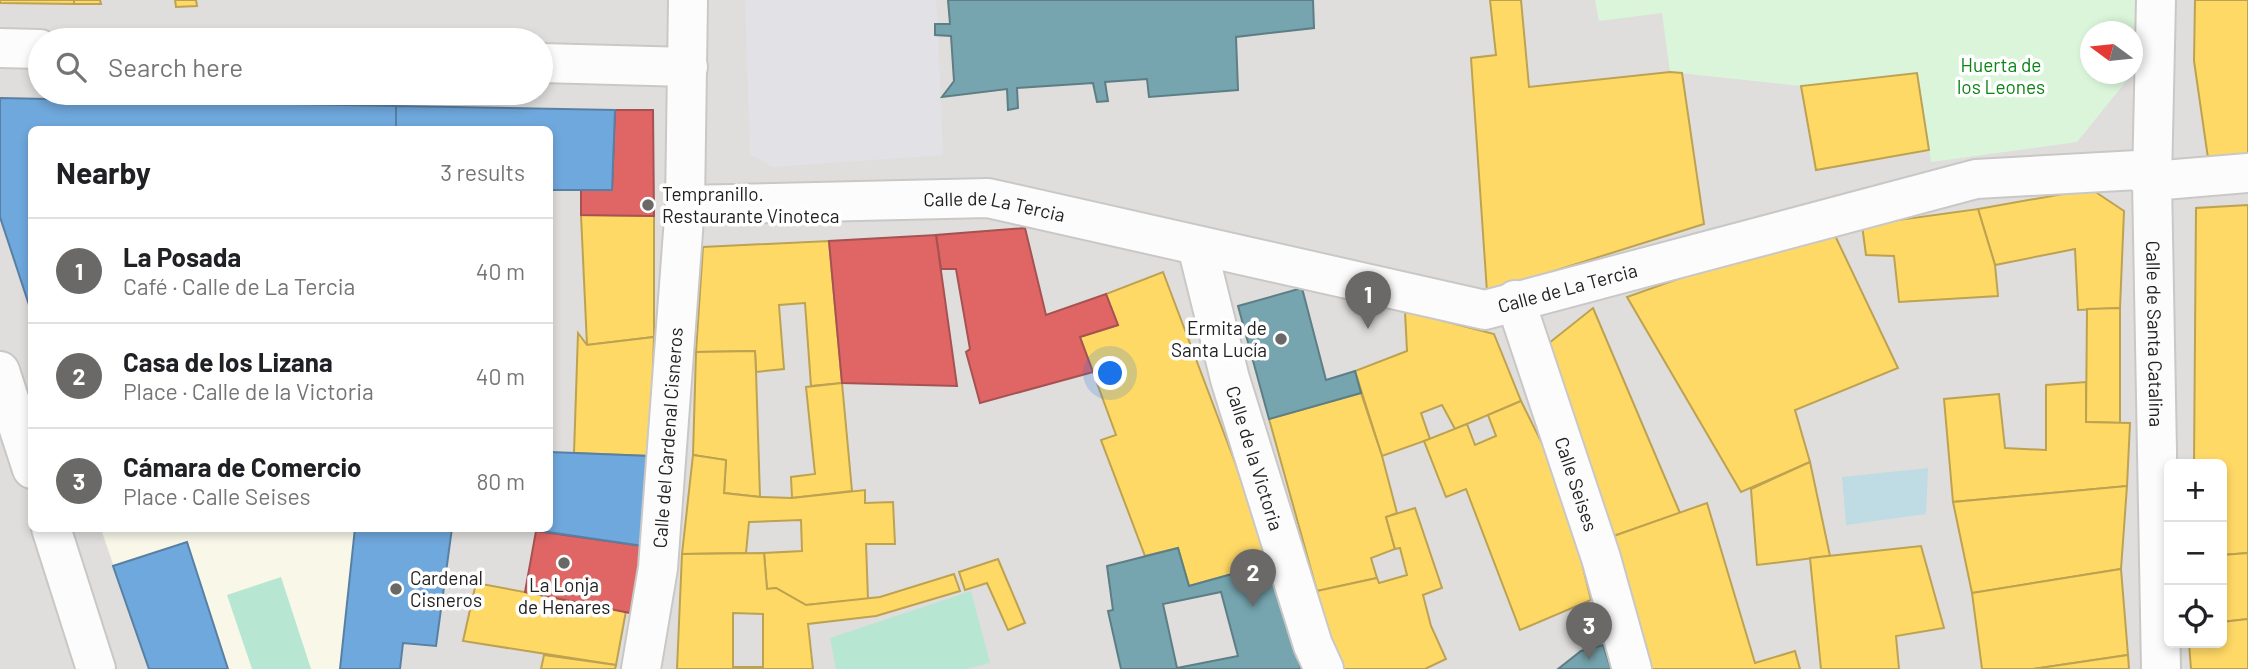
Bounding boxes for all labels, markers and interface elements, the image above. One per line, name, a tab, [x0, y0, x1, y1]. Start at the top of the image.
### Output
north arrow	[2080, 21, 2143, 84]
search box	[28, 28, 553, 105]
icon: search	[52, 48, 90, 86]
text: Search here	[108, 51, 243, 82]
park label: Huerta de los Leones	[1957, 53, 2045, 98]
text: Nearby	[56, 154, 151, 190]
text: 3 results	[440, 158, 525, 186]
place label: Tempranillo. Restaurante Vinoteca	[662, 182, 840, 227]
street label: Calle de La Tercia	[923, 186, 1067, 226]
marker: Tempranillo. Restaurante Vinoteca	[640, 197, 656, 213]
street label: Calle de Santa Catalina	[2142, 240, 2169, 427]
text: La Posada	[123, 241, 241, 272]
text: 1	[75, 257, 83, 285]
text: 40 m	[476, 257, 525, 285]
street label: Calle de La Tercia	[1495, 258, 1640, 317]
pin: 1	[1345, 271, 1391, 329]
text: Café · Calle de La Tercia	[123, 272, 355, 300]
place label: Ermita de Santa Lucía	[1171, 316, 1267, 361]
street label: Calle del Cardenal Cisneros	[648, 327, 687, 549]
marker: Ermita de Santa Lucía	[1273, 331, 1289, 347]
text: Casa de los Lizana	[123, 346, 333, 377]
your location	[1093, 356, 1127, 390]
text: 2	[73, 362, 85, 390]
text: 40 m	[476, 362, 525, 390]
text: Place · Calle de la Victoria	[123, 377, 374, 405]
street label: Calle de la Victoria	[1222, 383, 1289, 533]
street label: Calle Seises	[1550, 434, 1603, 534]
text: Cámara de Comercio	[123, 451, 362, 482]
map controls	[2164, 459, 2227, 648]
button: +	[2164, 459, 2227, 522]
text: 3	[73, 467, 85, 495]
text: 80 m	[476, 467, 525, 495]
text: Place · Calle Seises	[123, 482, 311, 510]
button: −	[2164, 522, 2227, 585]
pin: 2	[1230, 549, 1276, 607]
marker: La Lonja de Henares	[556, 555, 572, 571]
place label: Cardenal Cisneros	[410, 566, 483, 611]
place label: La Lonja de Henares	[518, 573, 610, 618]
marker: Cardenal Cisneros	[388, 581, 404, 597]
button: locate	[2164, 585, 2227, 648]
pin: 3	[1566, 602, 1612, 660]

